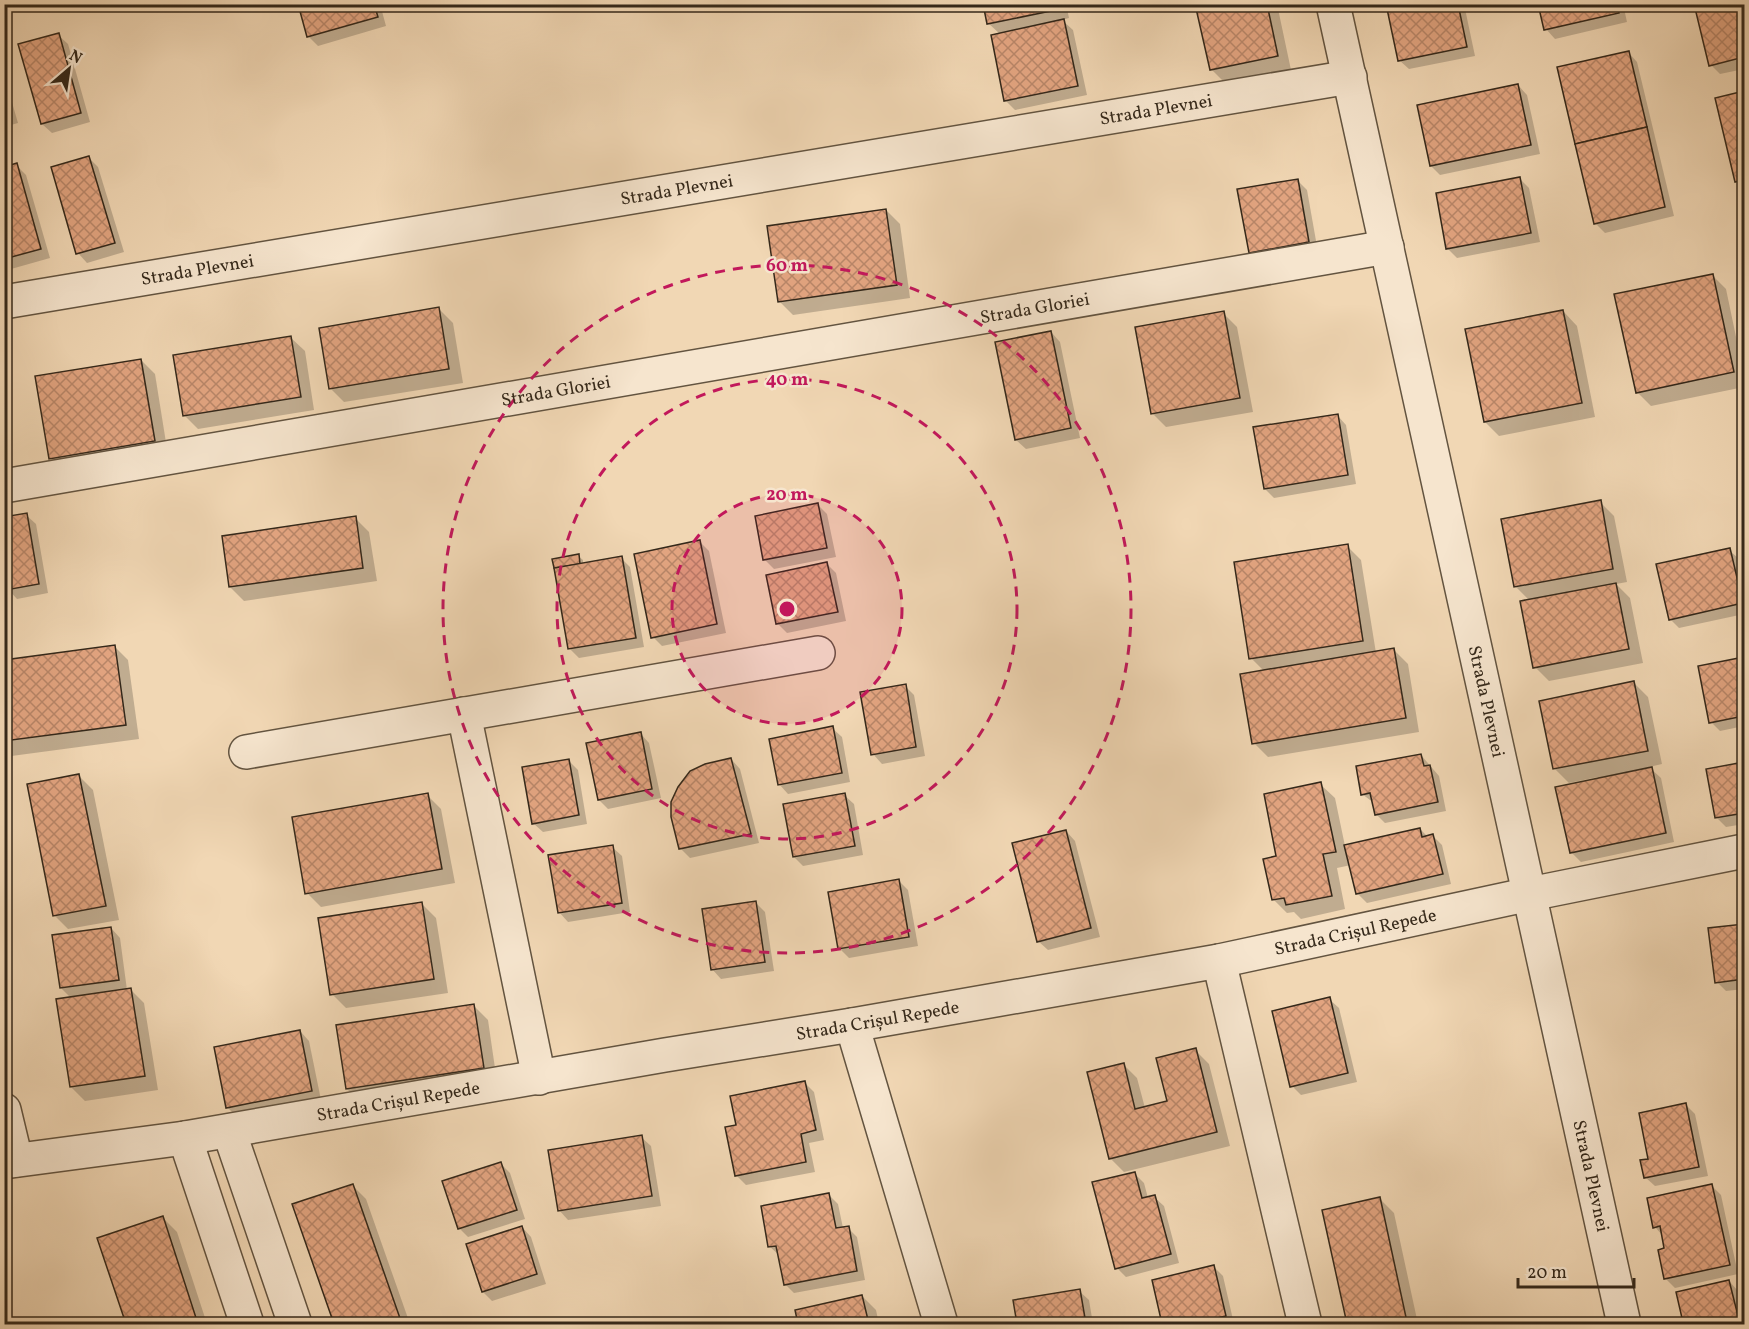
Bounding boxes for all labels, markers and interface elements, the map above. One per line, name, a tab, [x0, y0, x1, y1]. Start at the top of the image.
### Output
north arrow	[39, 39, 99, 99]
text: N	[65, 45, 86, 70]
street label: Strada Plevnei	[1098, 89, 1215, 133]
street label: Strada Plevnei	[619, 169, 735, 213]
street label: Strada Plevnei	[139, 249, 256, 293]
text: 60 m	[766, 254, 808, 279]
street label: Strada Gloriei	[978, 288, 1092, 331]
text: 40 m	[766, 368, 808, 393]
street label: Strada Gloriei	[499, 370, 613, 414]
text: 20 m	[766, 483, 808, 508]
centre of rings	[777, 599, 797, 619]
street label: Strada Plevnei	[1461, 643, 1510, 760]
street label: Strada Crișul Repede	[1272, 904, 1439, 963]
street label: Strada Crișul Repede	[794, 996, 961, 1048]
street label: Strada Crișul Repede	[315, 1076, 482, 1129]
street label: Strada Plevnei	[1565, 1118, 1614, 1235]
scale bar	[1518, 1251, 1634, 1289]
text: 20 m	[1527, 1261, 1567, 1286]

